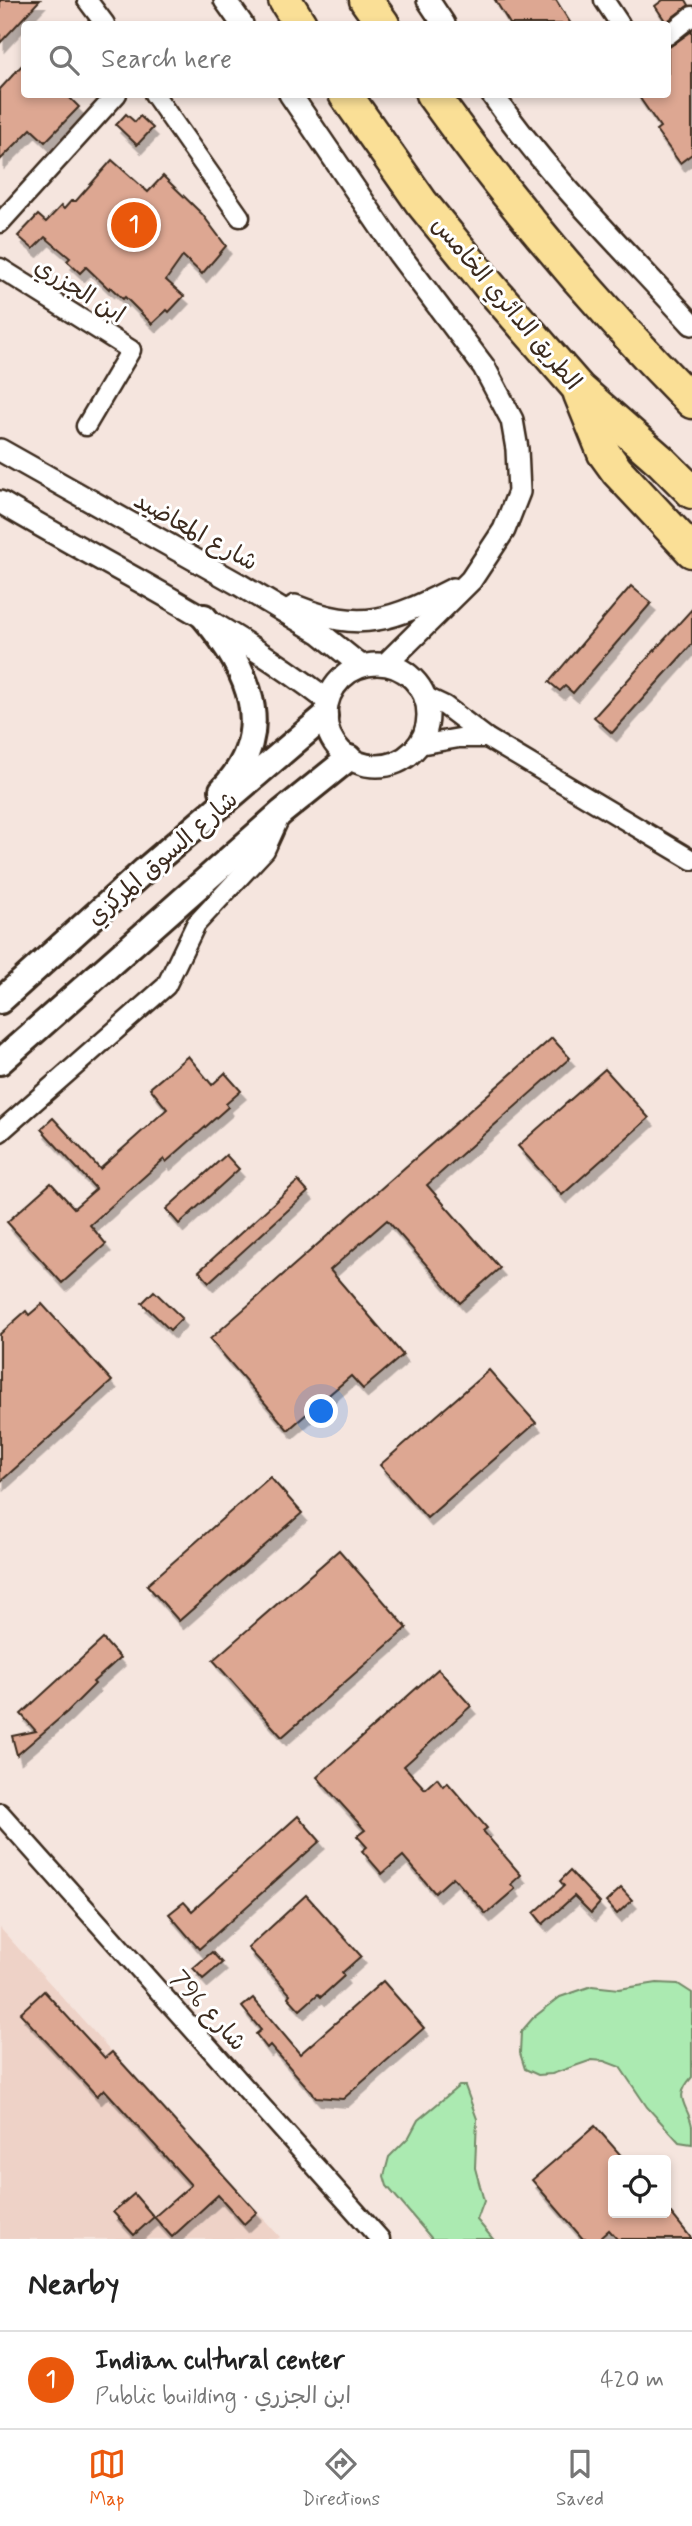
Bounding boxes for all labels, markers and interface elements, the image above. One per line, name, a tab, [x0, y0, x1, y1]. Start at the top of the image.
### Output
search box	[21, 21, 671, 98]
icon: search	[45, 41, 83, 79]
text: Search here	[101, 43, 232, 77]
pin: 1	[111, 199, 157, 251]
street label: الطريق الدائري الخامس	[424, 211, 588, 397]
street label: ابن الجزري	[28, 251, 130, 331]
street label: شارع المعاضيد	[128, 486, 263, 579]
street label: شارع السوق المركزي	[81, 785, 245, 933]
your location	[304, 1394, 338, 1428]
street label: شارع 796	[163, 1964, 252, 2058]
map controls	[608, 2155, 671, 2218]
button: locate	[608, 2155, 671, 2218]
text: Nearby	[28, 2265, 119, 2304]
text: Indian cultural center	[95, 2344, 345, 2378]
text: 1	[46, 2365, 56, 2395]
text: 420 m	[600, 2365, 664, 2395]
text: Public building · ابن الجزري	[95, 2382, 351, 2412]
tab: Map	[88, 2445, 126, 2512]
tab: Directions	[302, 2445, 380, 2512]
tab: Saved	[556, 2445, 604, 2512]

